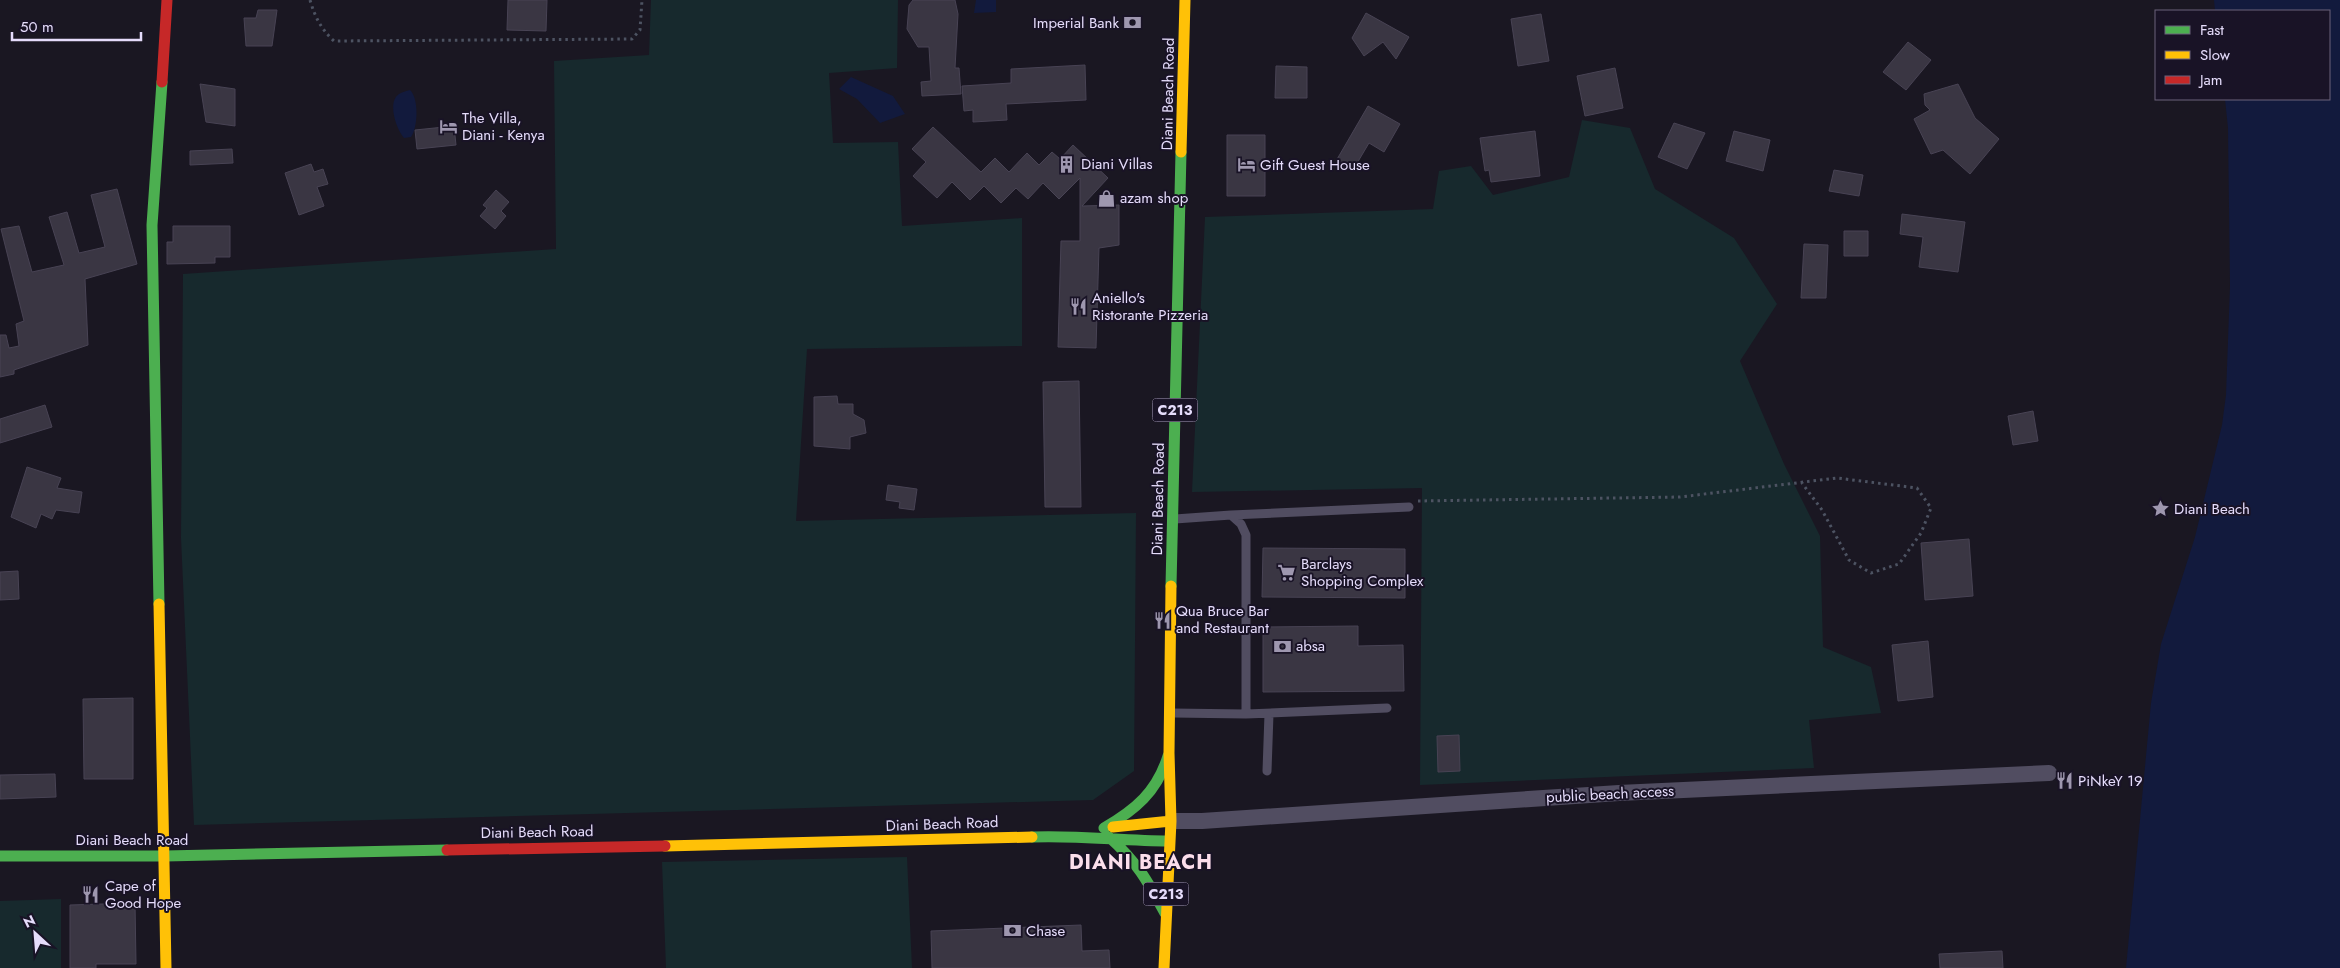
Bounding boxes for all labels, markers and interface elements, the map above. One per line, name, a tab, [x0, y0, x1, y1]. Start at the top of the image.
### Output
scale bar	[12, 10, 141, 42]
legend	[2155, 10, 2330, 100]
place label: Imperial Bank	[1033, 12, 1119, 34]
bank icon: Imperial Bank	[1123, 13, 1143, 33]
text: 50 m	[20, 16, 54, 38]
text: Fast	[2200, 19, 2224, 41]
street label: Diani Beach Road	[1156, 37, 1180, 151]
text: Slow	[2200, 44, 2231, 66]
text: Jam	[2198, 69, 2223, 91]
place label: The Villa, Diani - Kenya	[462, 107, 545, 146]
hotel icon: The Villa, Diani - Kenya	[438, 117, 458, 137]
place label: Diani Villas	[1081, 153, 1153, 175]
building icon: Diani Villas	[1057, 154, 1077, 174]
place label: Gift Guest House	[1260, 154, 1370, 176]
hotel icon: Gift Guest House	[1236, 155, 1256, 175]
place label: azam shop	[1120, 187, 1189, 209]
shop icon: azam shop	[1096, 188, 1116, 208]
place label: Aniello's Ristorante Pizzeria	[1092, 287, 1208, 326]
restaurant icon: Aniello's Ristorante Pizzeria	[1068, 297, 1088, 317]
road number: C213	[1152, 398, 1198, 422]
street label: Diani Beach Road	[1146, 442, 1170, 556]
place label: Diani Beach	[2174, 498, 2250, 520]
place icon: Diani Beach	[2150, 499, 2170, 519]
place label: Barclays Shopping Complex	[1301, 553, 1424, 592]
supermarket icon: Barclays Shopping Complex	[1277, 563, 1297, 583]
place label: Qua Bruce Bar and Restaurant	[1176, 600, 1270, 639]
restaurant icon: Qua Bruce Bar and Restaurant	[1152, 610, 1172, 630]
place label: absa	[1296, 635, 1325, 657]
bank icon: absa	[1272, 636, 1292, 656]
place label: PiNkeY 19	[2078, 770, 2143, 792]
restaurant icon: PiNkeY 19	[2054, 771, 2074, 791]
street label: public beach access	[1545, 780, 1675, 808]
street label: Diani Beach Road	[885, 811, 999, 837]
street label: Diani Beach Road	[480, 820, 594, 844]
street label: Diani Beach Road	[76, 829, 188, 851]
district label: DIANI BEACH	[1069, 848, 1213, 877]
place label: Cape of Good Hope	[105, 875, 182, 914]
road number: C213	[1144, 882, 1188, 906]
restaurant icon: Cape of Good Hope	[81, 885, 101, 905]
north arrow	[10, 908, 60, 958]
text: N	[20, 910, 39, 933]
place label: Chase	[1026, 920, 1065, 942]
bank icon: Chase	[1002, 921, 1022, 941]

